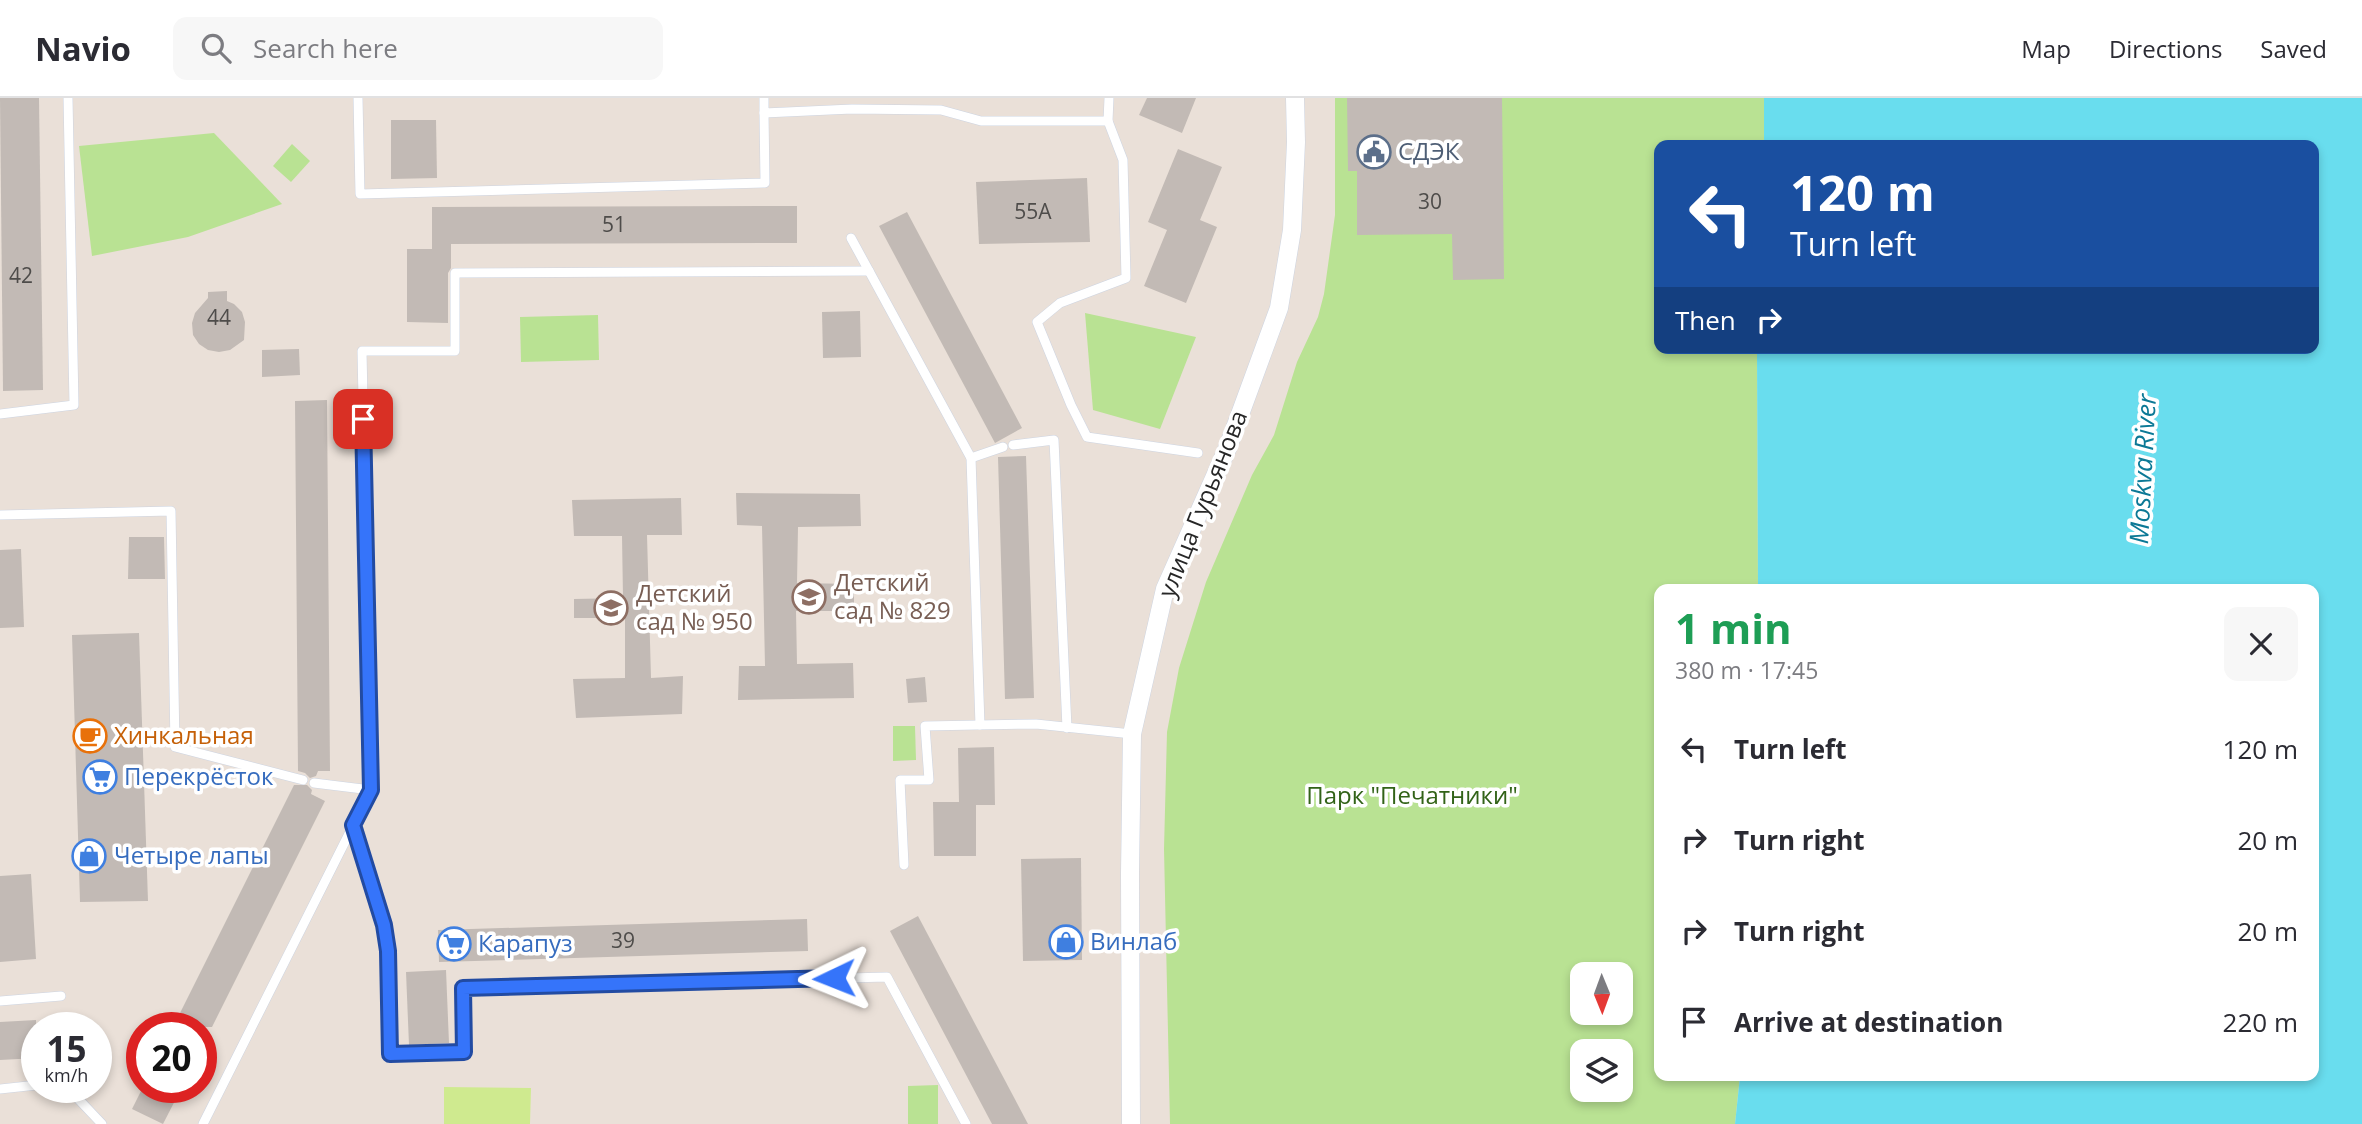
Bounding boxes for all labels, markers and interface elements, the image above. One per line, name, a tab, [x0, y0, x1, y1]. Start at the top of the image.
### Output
search box	[173, 17, 663, 80]
text: Navio	[35, 26, 131, 71]
icon: search	[197, 29, 235, 67]
text: Search here	[253, 30, 398, 66]
text: Map	[2021, 32, 2071, 65]
text: Directions	[2109, 32, 2222, 65]
text: Saved	[2260, 32, 2327, 65]
public building icon: СДЭК	[1355, 133, 1393, 171]
place label: СДЭК	[1398, 134, 1460, 167]
text: 120 m	[1790, 159, 1935, 225]
icon: left	[1675, 168, 1766, 259]
house number: 30	[1418, 187, 1442, 215]
house number: 55А	[1014, 197, 1052, 225]
house number: 51	[602, 210, 626, 238]
text: Turn left	[1790, 222, 1916, 265]
house number: 42	[9, 261, 33, 289]
icon: right	[1750, 301, 1788, 339]
text: Then	[1675, 302, 1736, 338]
house number: 44	[207, 303, 231, 331]
pin	[333, 389, 393, 449]
water label: Moskva River	[2120, 391, 2164, 545]
icon: arrive	[344, 400, 382, 438]
street label: улица Гурьянова	[1149, 405, 1254, 602]
place label: Детский сад № 829	[834, 565, 951, 626]
place label: Детский сад № 950	[636, 576, 753, 637]
school or university icon: Детский сад № 829	[790, 578, 828, 616]
school or university icon: Детский сад № 950	[592, 589, 630, 627]
text: 1 min	[1675, 599, 1792, 656]
button: close	[2224, 607, 2298, 681]
text: 380 m · 17:45	[1675, 654, 1818, 686]
cafe icon: Хинкальная	[71, 717, 109, 755]
place label: Хинкальная	[114, 718, 254, 751]
icon: left	[1675, 730, 1713, 768]
text: Turn left	[1734, 731, 1846, 767]
text: 120 m	[2223, 731, 2298, 767]
supermarket icon: Перекрёсток	[81, 758, 119, 796]
place label: Перекрёсток	[124, 759, 274, 792]
park label: Парк "Печатники"	[1306, 778, 1518, 811]
icon: right	[1675, 821, 1713, 859]
text: Turn right	[1734, 822, 1865, 858]
text: 20 m	[2237, 822, 2298, 858]
shop icon: Четыре лапы	[70, 837, 108, 875]
place label: Четыре лапы	[114, 838, 269, 871]
icon: right	[1675, 912, 1713, 950]
text: Turn right	[1734, 913, 1865, 949]
text: 20 m	[2237, 913, 2298, 949]
shop icon: Винлаб	[1047, 923, 1085, 961]
place label: Винлаб	[1090, 924, 1177, 957]
supermarket icon: Карапуз	[435, 925, 473, 963]
place label: Карапуз	[478, 926, 573, 959]
house number: 39	[611, 926, 635, 954]
position arrow	[797, 941, 871, 1015]
north arrow	[1570, 962, 1633, 1026]
map controls	[1570, 962, 1633, 1102]
icon: arrive	[1675, 1003, 1713, 1041]
text: Arrive at destination	[1734, 1004, 2003, 1040]
text: 220 m	[2223, 1004, 2298, 1040]
speed limit sign: 20	[126, 1012, 217, 1103]
text: 15	[46, 1025, 87, 1072]
button: layers	[1570, 1039, 1633, 1102]
text: km/h	[45, 1063, 88, 1087]

